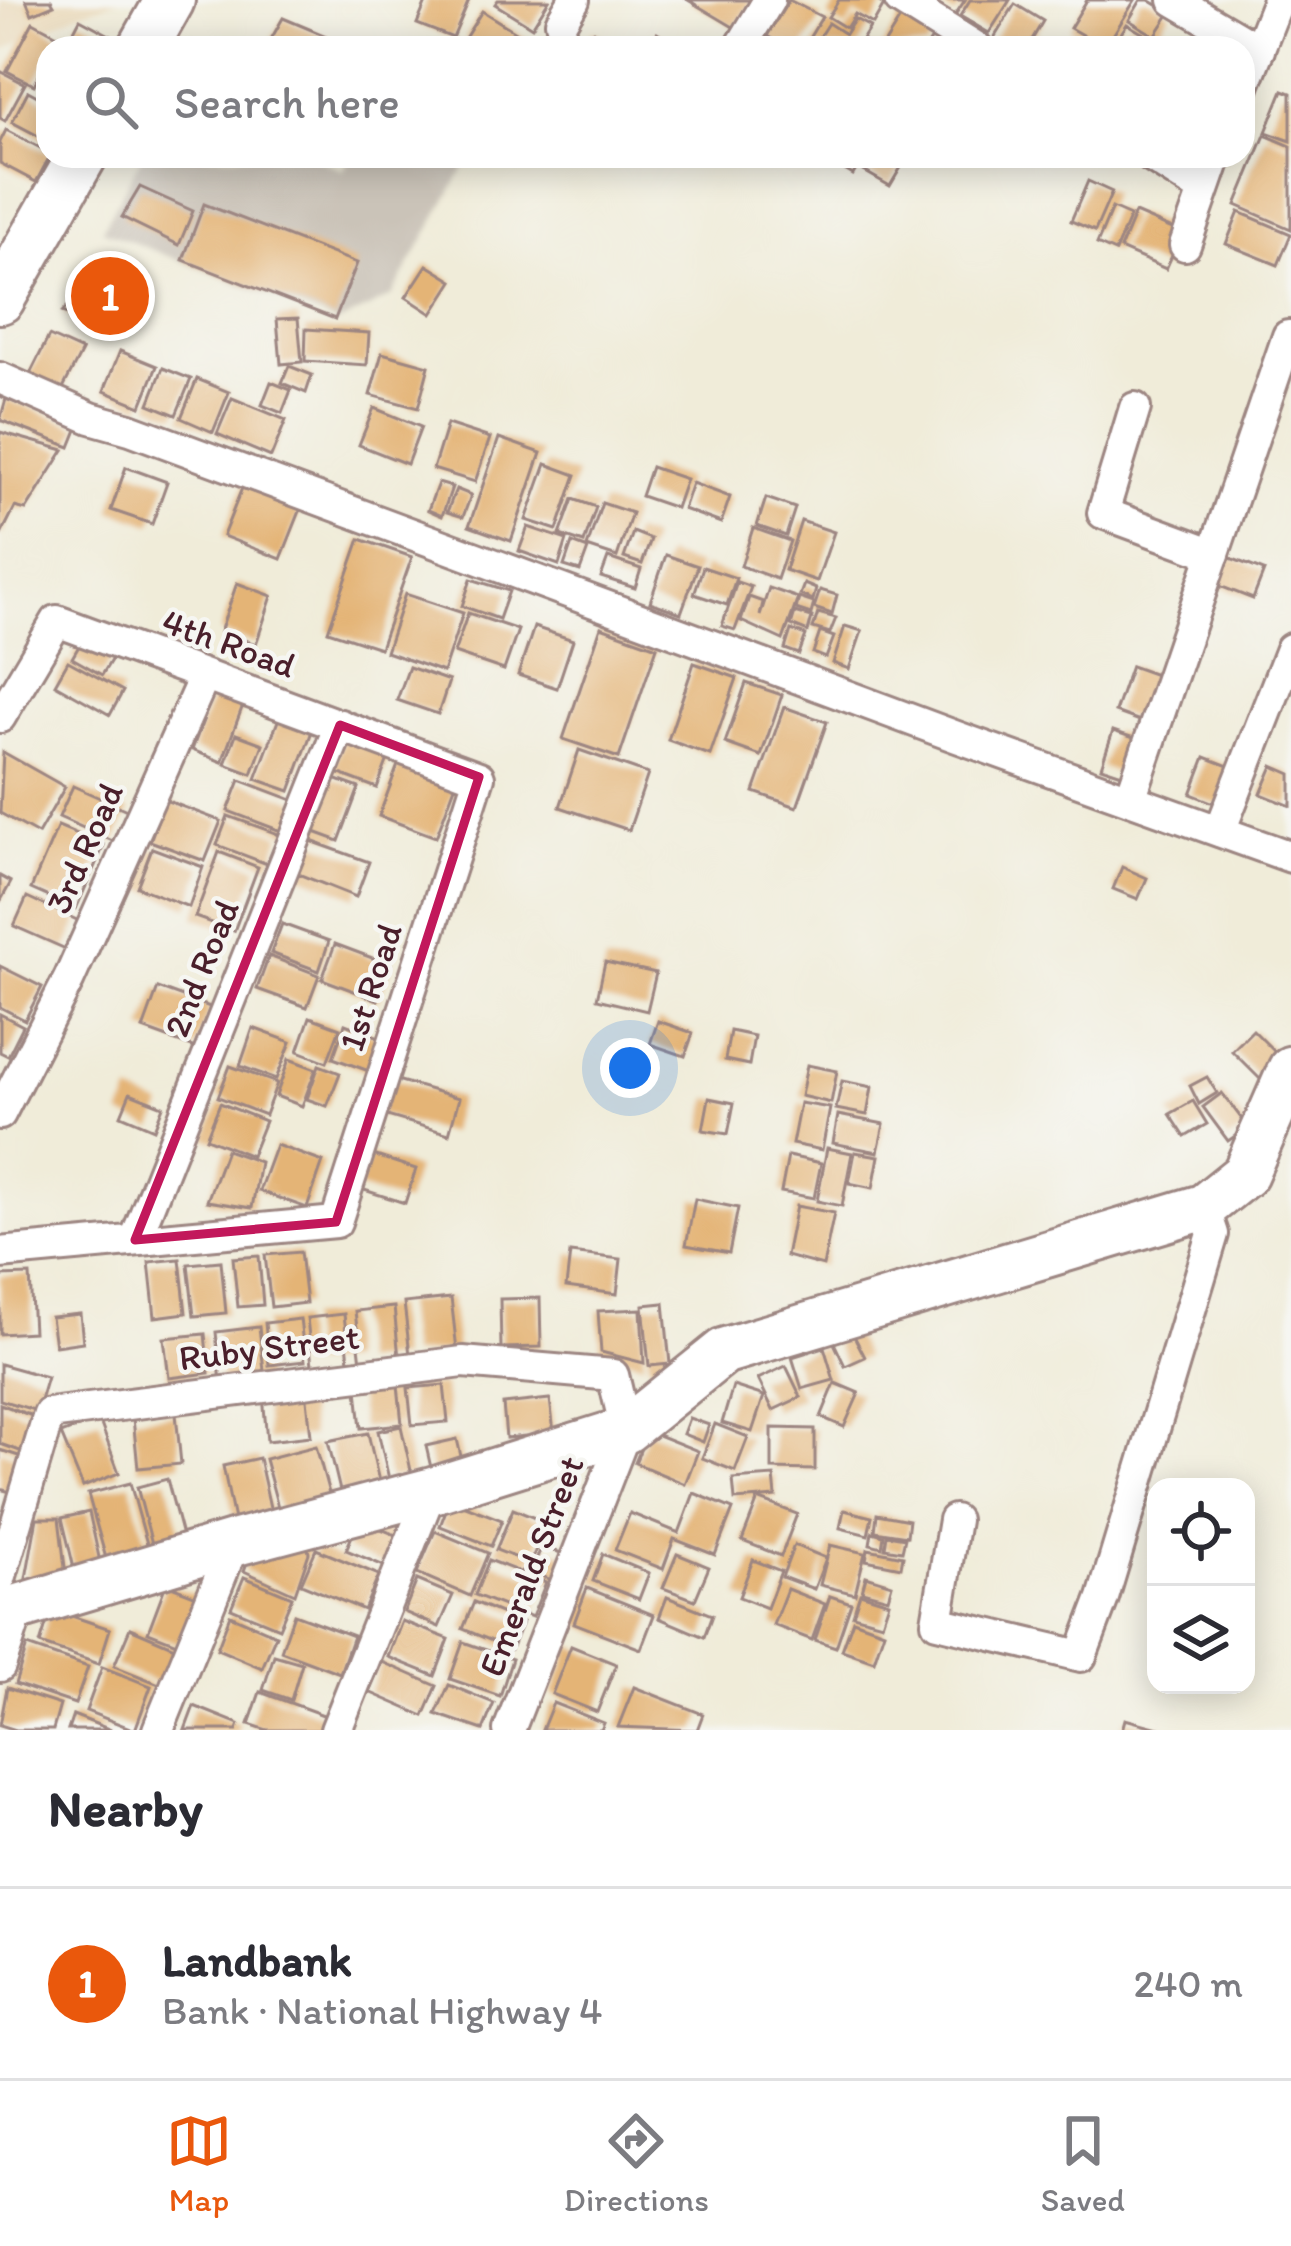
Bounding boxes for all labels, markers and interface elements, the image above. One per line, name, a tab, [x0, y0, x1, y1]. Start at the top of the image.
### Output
search box	[36, 36, 1255, 168]
icon: search	[78, 69, 144, 135]
text: Search here	[174, 75, 400, 129]
pin: 1	[71, 251, 149, 341]
street label: 4th Road	[156, 599, 302, 687]
street label: 3rd Road	[36, 776, 132, 920]
street label: 2nd Road	[154, 893, 248, 1043]
street label: 1st Road	[329, 917, 411, 1056]
your location	[600, 1038, 660, 1098]
street label: Ruby Street	[176, 1315, 362, 1379]
street label: Emerald Street	[469, 1450, 593, 1682]
map controls	[1147, 1478, 1255, 1694]
button: locate	[1147, 1478, 1255, 1586]
button: layers	[1147, 1586, 1255, 1694]
text: Nearby	[48, 1778, 203, 1839]
text: Landbank	[162, 1933, 352, 1987]
text: 1	[78, 1960, 96, 2007]
text: 240 m	[1133, 1960, 1243, 2007]
text: Bank · National Highway 4	[162, 1987, 602, 2034]
tab: Map	[166, 2108, 232, 2219]
tab: Directions	[564, 2108, 709, 2219]
tab: Saved	[1041, 2108, 1125, 2219]

